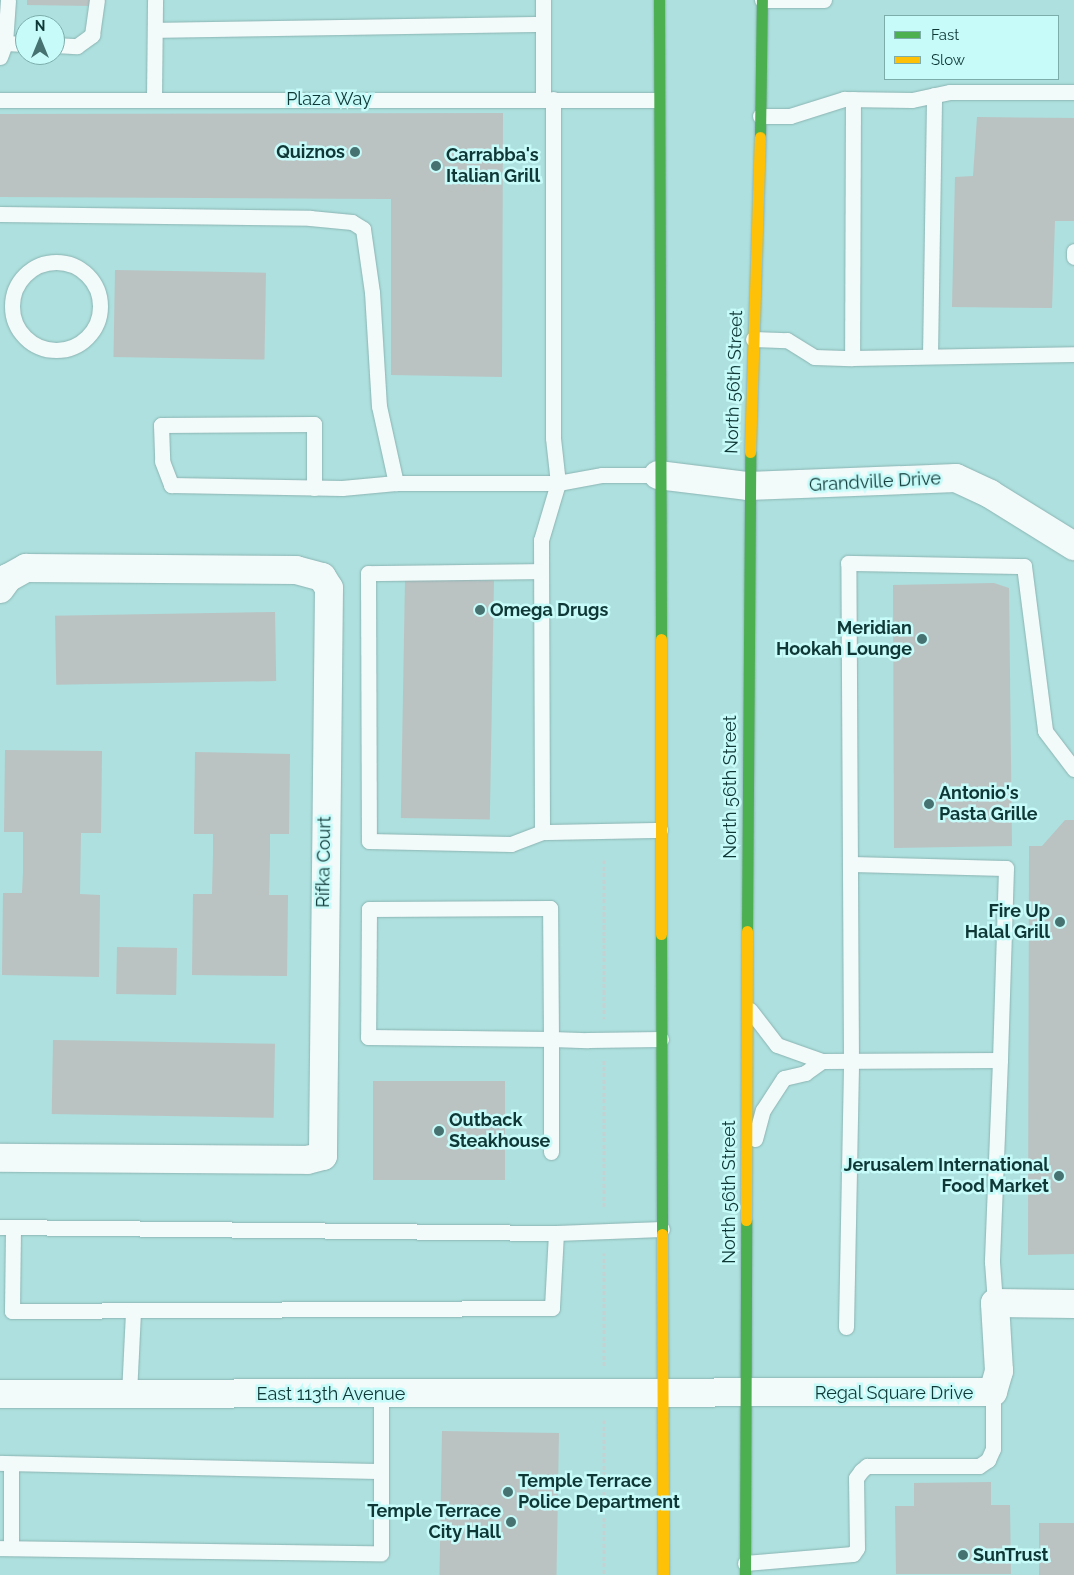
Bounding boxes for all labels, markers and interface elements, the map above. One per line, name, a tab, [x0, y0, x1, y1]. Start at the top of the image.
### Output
north arrow	[15, 15, 65, 65]
legend	[884, 15, 1059, 80]
text: N	[35, 18, 45, 34]
text: Fast	[931, 26, 959, 44]
text: Slow	[931, 51, 965, 69]
street label: Plaza Way	[286, 88, 372, 110]
place label: Quiznos	[276, 141, 345, 163]
place label: Carrabba's Italian Grill	[446, 145, 540, 188]
marker: Quiznos	[349, 146, 361, 158]
marker: Carrabba's Italian Grill	[430, 160, 442, 172]
street label: North 56th Street	[721, 310, 747, 454]
street label: Grandville Drive	[808, 468, 942, 496]
place label: Omega Drugs	[490, 599, 608, 621]
marker: Omega Drugs	[474, 604, 486, 616]
place label: Meridian Hookah Lounge	[776, 618, 912, 660]
marker: Meridian Hookah Lounge	[916, 633, 928, 645]
street label: North 56th Street	[719, 715, 741, 859]
place label: Antonio's Pasta Grille	[939, 783, 1038, 826]
marker: Antonio's Pasta Grille	[923, 798, 935, 810]
street label: Rifka Court	[312, 816, 336, 908]
place label: Fire Up Halal Grill	[964, 901, 1050, 944]
marker: Fire Up Halal Grill	[1054, 916, 1066, 928]
place label: Outback Steakhouse	[449, 1110, 550, 1152]
street label: North 56th Street	[718, 1120, 740, 1264]
marker: Outback Steakhouse	[433, 1125, 445, 1137]
place label: Jerusalem International Food Market	[844, 1155, 1049, 1198]
marker: Jerusalem International Food Market	[1053, 1170, 1065, 1182]
street label: Regal Square Drive	[814, 1382, 974, 1404]
street label: East 113th Avenue	[256, 1383, 406, 1405]
place label: Temple Terrace Police Department	[518, 1471, 680, 1514]
marker: Temple Terrace Police Department	[502, 1486, 514, 1498]
place label: Temple Terrace City Hall	[367, 1501, 501, 1544]
marker: Temple Terrace City Hall	[505, 1516, 517, 1528]
place label: SunTrust	[973, 1544, 1048, 1566]
marker: SunTrust	[957, 1549, 969, 1561]

